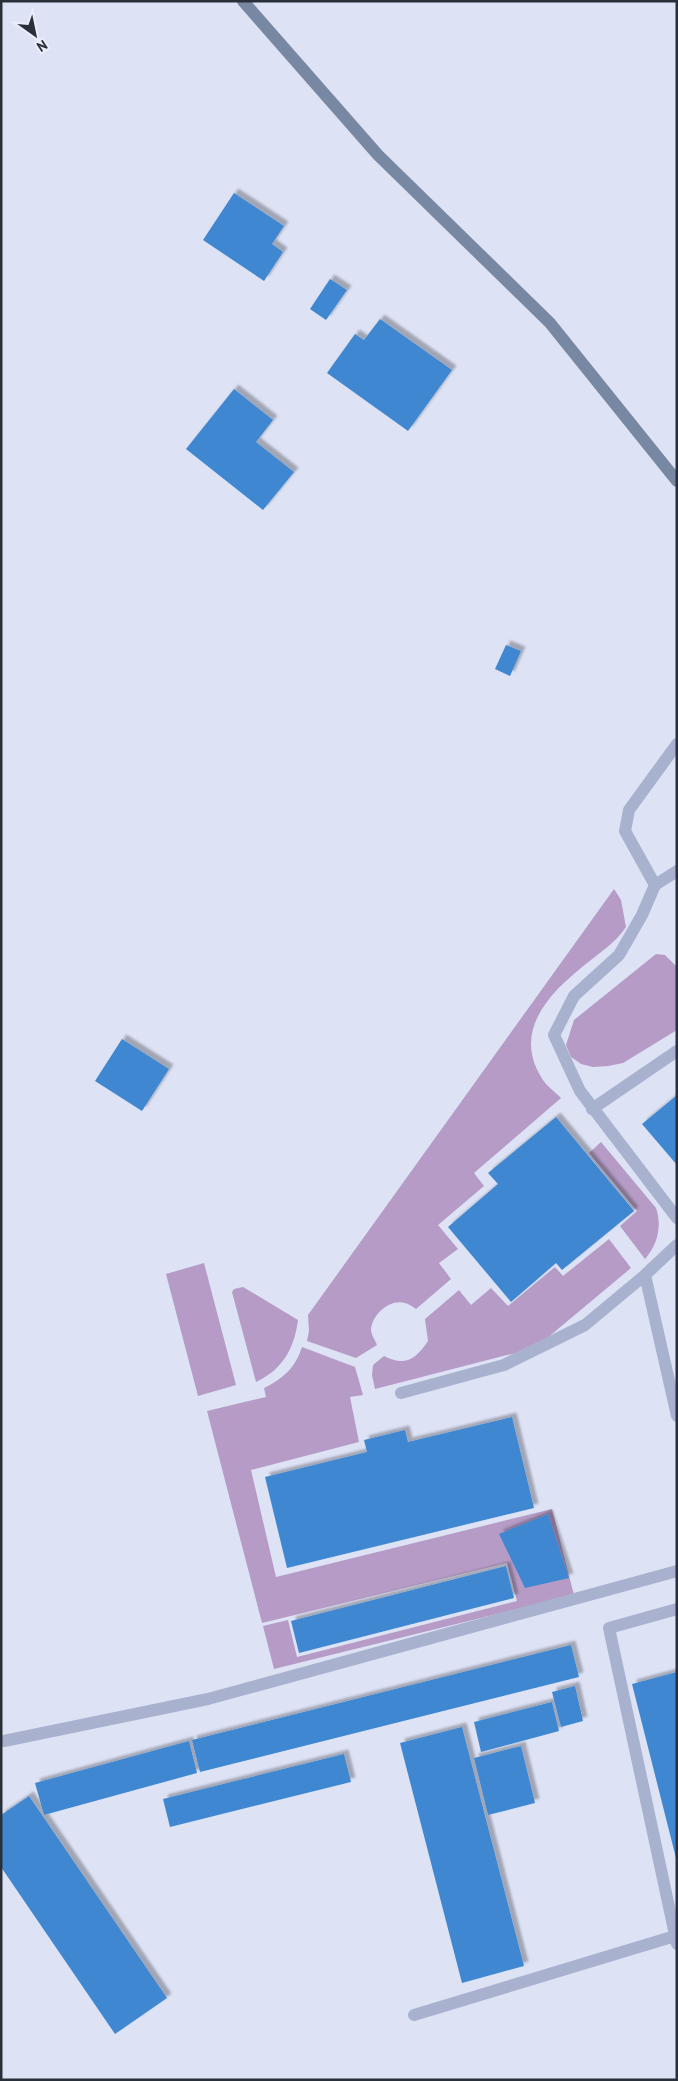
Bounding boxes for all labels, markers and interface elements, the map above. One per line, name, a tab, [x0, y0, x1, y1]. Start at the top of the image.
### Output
north arrow	[10, 10, 60, 60]
text: N	[33, 36, 51, 56]

